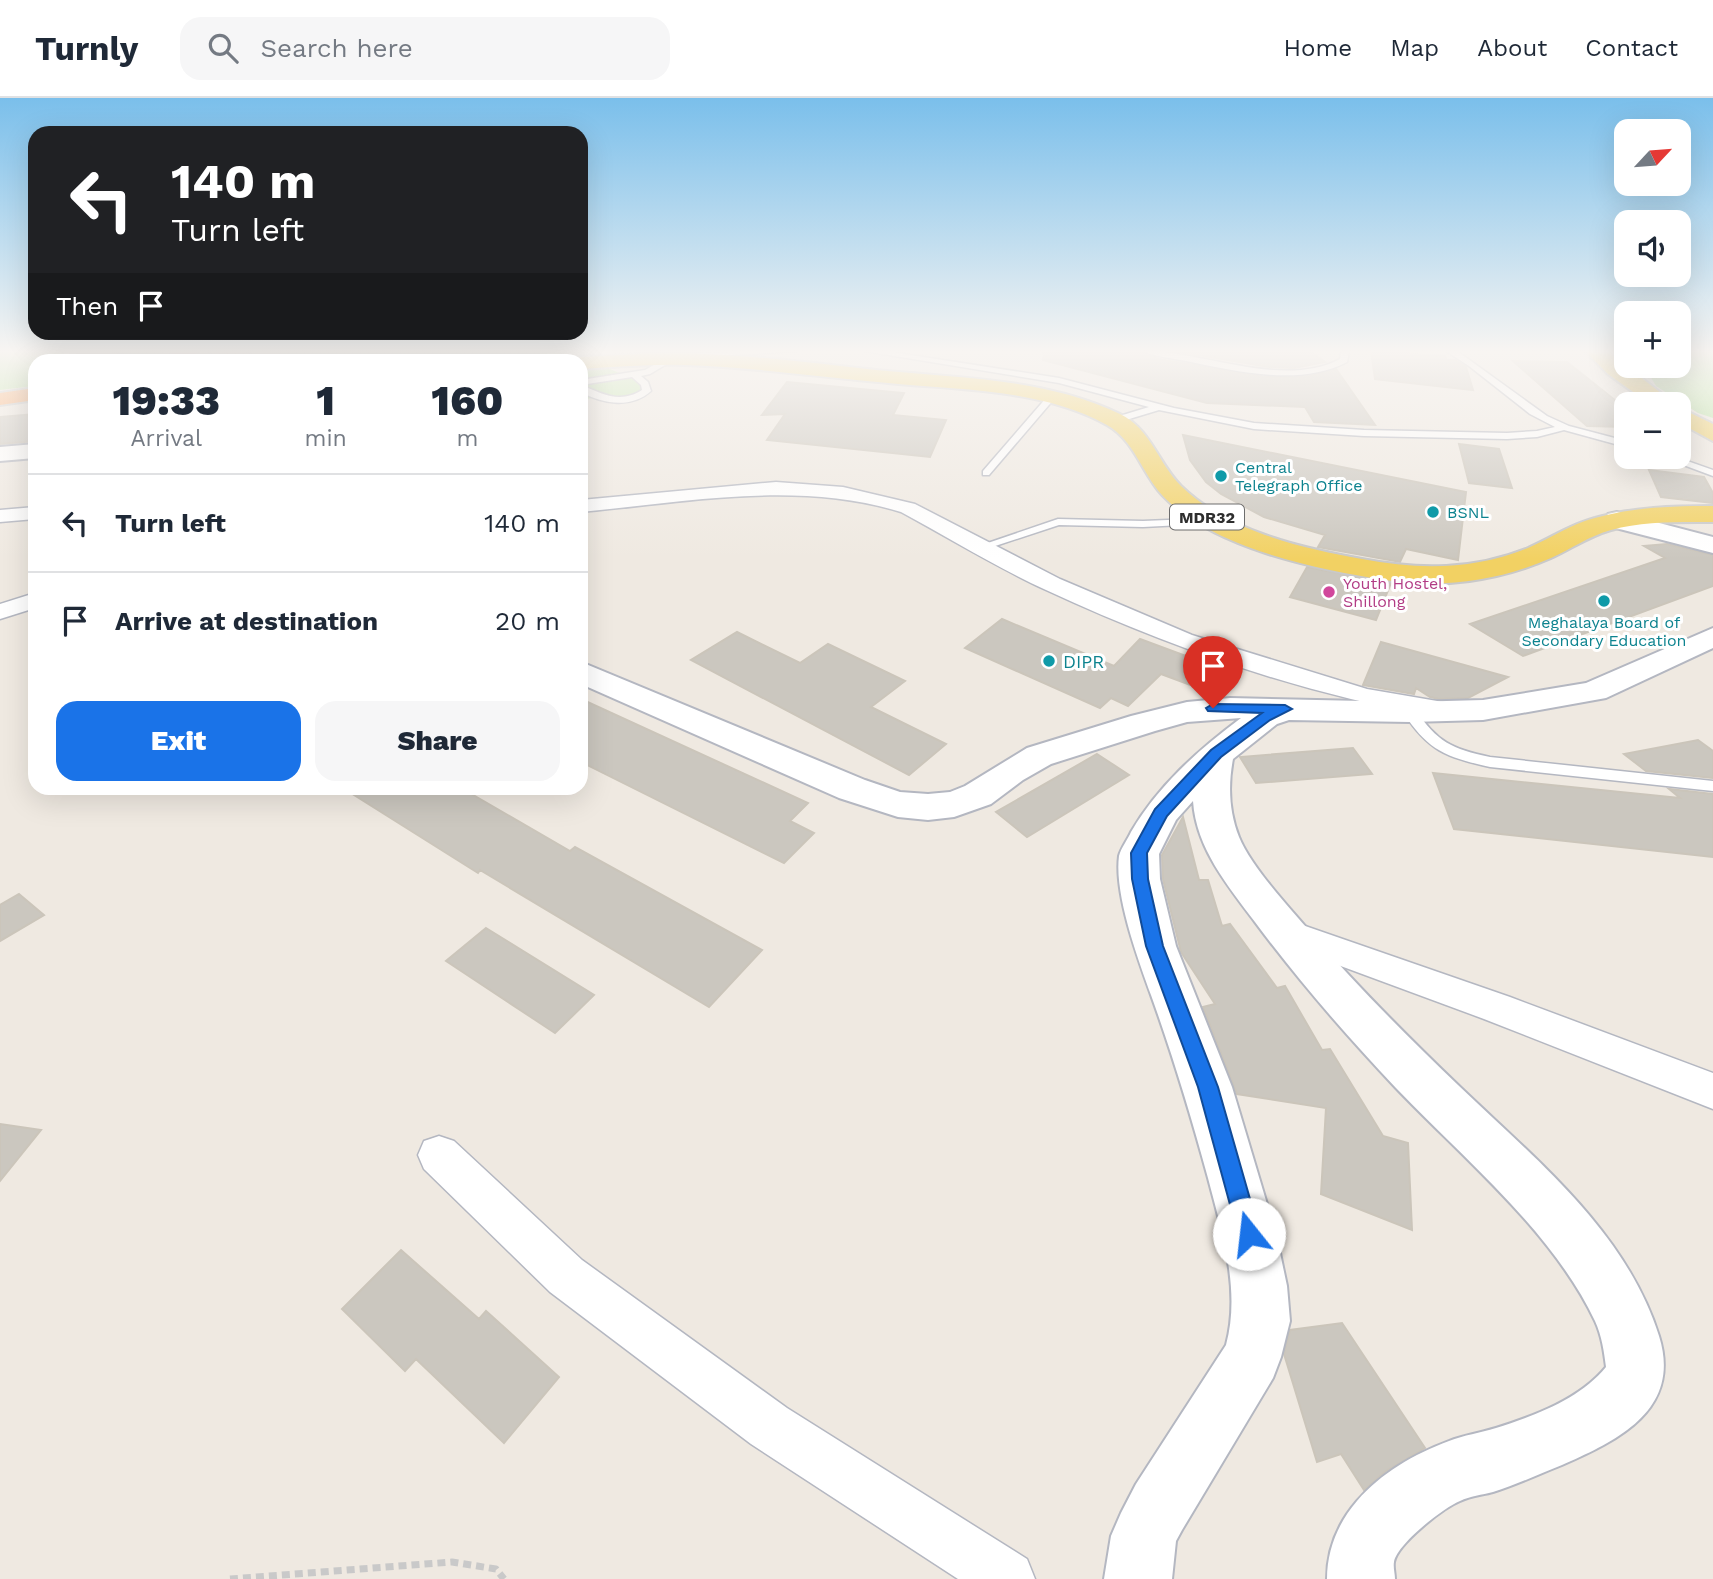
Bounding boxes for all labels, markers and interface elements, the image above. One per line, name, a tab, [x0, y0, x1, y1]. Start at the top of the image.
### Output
search box	[180, 17, 670, 80]
text: Turnly	[35, 29, 138, 68]
icon: search	[204, 29, 242, 67]
text: Search here	[260, 33, 413, 63]
text: Home	[1284, 34, 1352, 62]
text: Map	[1390, 34, 1439, 62]
text: About	[1477, 34, 1547, 62]
text: Contact	[1585, 34, 1678, 62]
north arrow	[1614, 119, 1690, 196]
map controls	[1614, 119, 1691, 469]
text: 140 m	[171, 152, 315, 210]
icon: left	[56, 154, 147, 245]
button: sound	[1614, 210, 1691, 287]
text: Turn left	[171, 211, 304, 249]
icon: arrive	[132, 287, 170, 325]
text: Then	[56, 291, 118, 321]
button: +	[1614, 301, 1691, 378]
text: 19:33	[113, 376, 220, 425]
text: 1	[316, 376, 335, 425]
text: 160	[431, 376, 503, 425]
button: −	[1614, 392, 1691, 469]
text: Arrival	[130, 425, 202, 452]
text: min	[305, 425, 347, 452]
text: m	[456, 425, 478, 452]
place label: Central Telegraph Office	[1235, 458, 1363, 495]
marker: Central Telegraph Office	[1213, 468, 1229, 484]
place label: BSNL	[1447, 503, 1489, 522]
icon: left	[56, 504, 94, 542]
road number: MDR32	[1170, 504, 1244, 530]
marker: BSNL	[1425, 504, 1441, 520]
text: Turn left	[115, 508, 226, 538]
text: 140 m	[484, 508, 560, 538]
place label: Youth Hostel, Shillong	[1343, 574, 1447, 611]
marker: Youth Hostel, Shillong	[1321, 584, 1337, 600]
marker: Meghalaya Board of Secondary Education	[1596, 593, 1612, 609]
icon: arrive	[56, 602, 94, 640]
text: Arrive at destination	[115, 606, 378, 636]
text: 20 m	[495, 606, 560, 636]
place label: Meghalaya Board of Secondary Education	[1522, 613, 1686, 650]
pin	[1183, 636, 1243, 708]
icon: arrive	[1194, 647, 1232, 685]
place label: DIPR	[1063, 651, 1104, 672]
marker: DIPR	[1041, 653, 1057, 669]
button: Exit	[56, 701, 301, 781]
button: Share	[315, 701, 560, 781]
position arrow	[1212, 1197, 1286, 1271]

